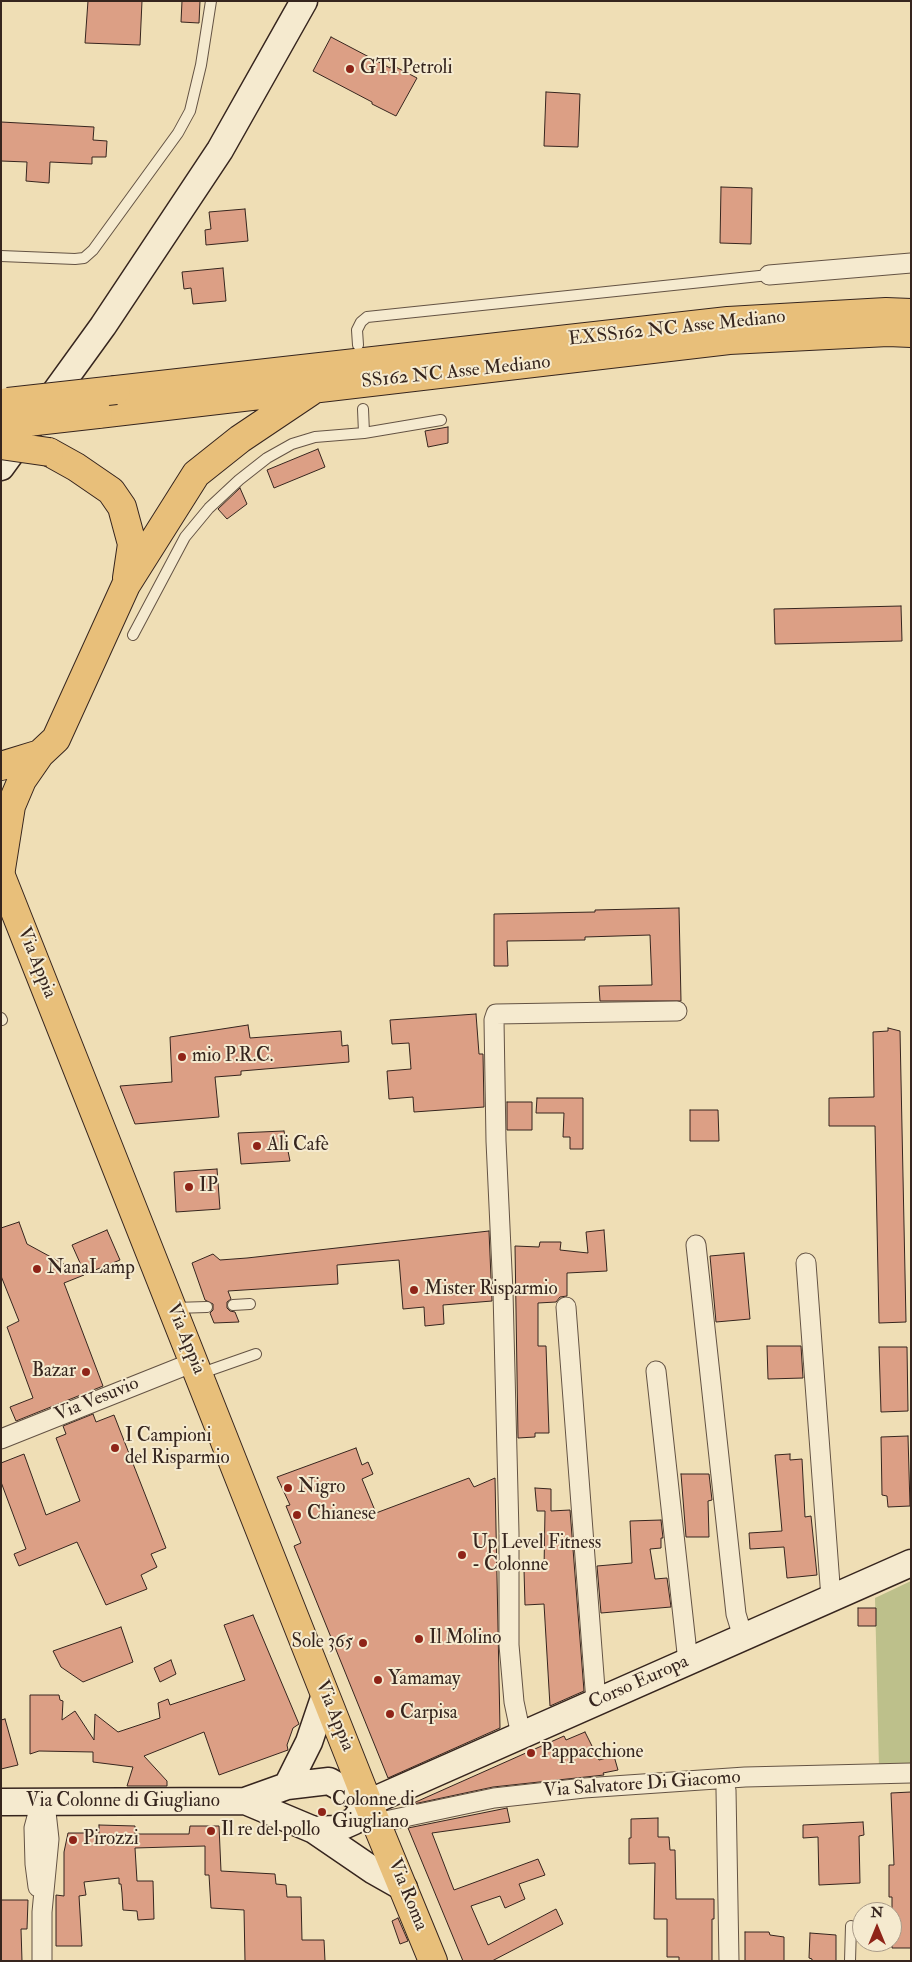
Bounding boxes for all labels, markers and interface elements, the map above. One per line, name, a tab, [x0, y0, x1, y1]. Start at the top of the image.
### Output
place label: GTI Petroli	[360, 58, 452, 80]
marker: GTI Petroli	[344, 63, 356, 75]
street label: EXSS162 NC Asse Mediano	[567, 306, 787, 352]
street label: SS162 NC Asse Mediano	[360, 352, 552, 394]
street label: Via Appia	[12, 924, 60, 1002]
place label: mio P.R.C.	[192, 1046, 273, 1068]
marker: mio P.R.C.	[176, 1051, 188, 1063]
place label: Ali Cafè	[267, 1135, 329, 1157]
marker: Ali Cafè	[251, 1140, 263, 1152]
place label: IP	[199, 1176, 218, 1198]
marker: IP	[183, 1181, 195, 1193]
place label: NanaLamp	[47, 1258, 135, 1280]
marker: NanaLamp	[31, 1263, 43, 1275]
place label: Mister Risparmio	[424, 1279, 558, 1301]
marker: Mister Risparmio	[408, 1284, 420, 1296]
street label: Via Appia	[161, 1300, 209, 1378]
place label: Bazar	[32, 1361, 76, 1383]
marker: Bazar	[80, 1366, 92, 1378]
street label: Via Vesuvio	[52, 1373, 142, 1427]
place label: I Campioni del Risparmio	[125, 1426, 230, 1470]
marker: I Campioni del Risparmio	[109, 1442, 121, 1454]
place label: Nigro	[298, 1477, 345, 1499]
marker: Nigro	[282, 1482, 294, 1494]
place label: Chianese	[307, 1504, 376, 1526]
marker: Chianese	[291, 1509, 303, 1521]
place label: Up Level Fitness - Colonne	[472, 1533, 601, 1577]
marker: Up Level Fitness - Colonne	[456, 1549, 468, 1561]
place label: Il Molino	[429, 1628, 501, 1650]
place label: Sole 365	[291, 1632, 353, 1654]
marker: Il Molino	[413, 1633, 425, 1645]
marker: Sole 365	[357, 1637, 369, 1649]
street label: Corso Europa	[586, 1651, 692, 1715]
place label: Yamamay	[388, 1669, 460, 1691]
marker: Yamamay	[372, 1674, 384, 1686]
street label: Via Appia	[310, 1677, 358, 1755]
place label: Carpisa	[400, 1703, 458, 1725]
marker: Carpisa	[384, 1708, 396, 1720]
place label: Pappacchione	[541, 1742, 644, 1764]
marker: Pappacchione	[525, 1747, 537, 1759]
street label: Via Salvatore Di Giacomo	[543, 1767, 741, 1803]
place label: Colonne di Giugliano	[332, 1790, 415, 1834]
street label: Via Colonne di Giugliano	[26, 1791, 220, 1813]
marker: Colonne di Giugliano	[316, 1806, 328, 1818]
place label: Il re del pollo	[221, 1820, 320, 1842]
marker: Il re del pollo	[205, 1825, 217, 1837]
place label: Pirozzi	[83, 1829, 139, 1851]
marker: Pirozzi	[67, 1834, 79, 1846]
street label: Via Roma	[382, 1856, 432, 1934]
north arrow	[852, 1902, 902, 1952]
text: N	[871, 1904, 883, 1921]

